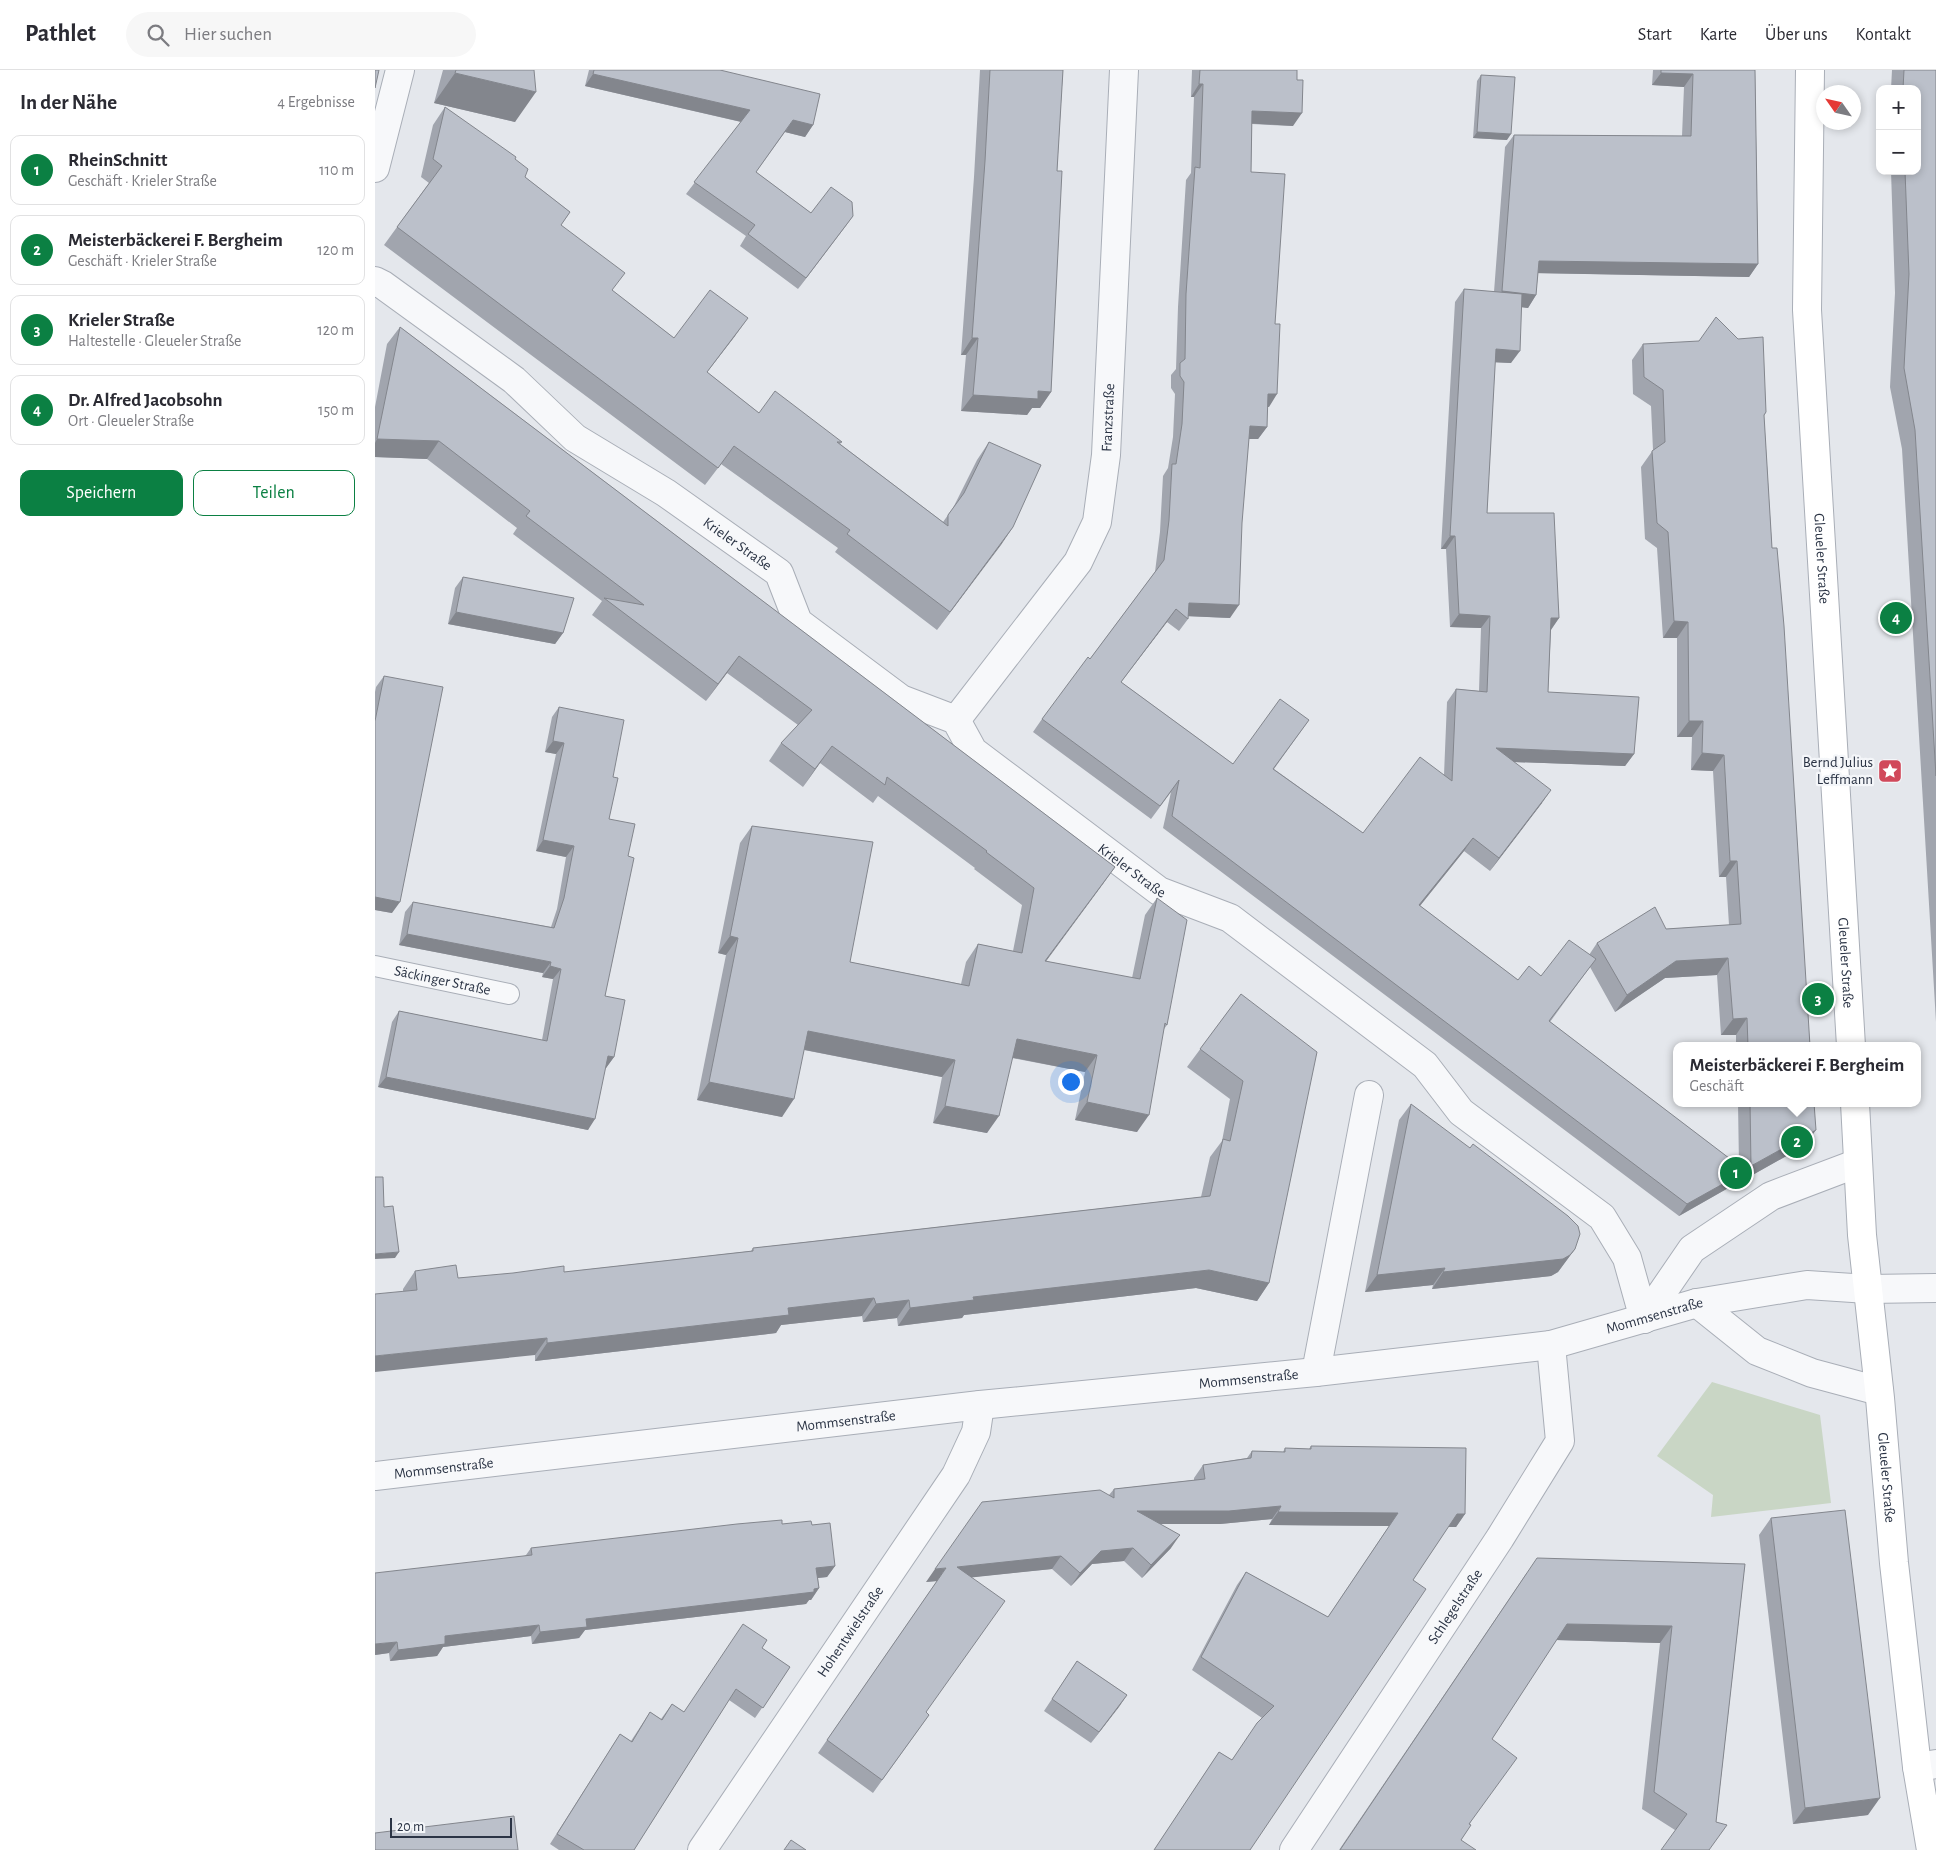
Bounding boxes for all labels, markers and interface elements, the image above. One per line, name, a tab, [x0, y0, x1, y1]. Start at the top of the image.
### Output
search box	[126, 12, 476, 57]
icon: search	[144, 21, 172, 49]
text: Pathlet	[25, 22, 96, 46]
text: Hier suchen	[184, 25, 272, 44]
text: Start	[1638, 26, 1672, 44]
text: Karte	[1700, 26, 1737, 44]
text: Über uns	[1765, 26, 1828, 44]
text: Kontakt	[1856, 26, 1911, 44]
north arrow	[1816, 85, 1861, 130]
map controls	[1876, 85, 1921, 175]
button: +	[1876, 85, 1921, 130]
text: In der Nähe	[20, 92, 117, 113]
text: 4 Ergebnisse	[277, 94, 355, 110]
button: −	[1876, 130, 1921, 175]
text: RheinSchnitt	[68, 151, 167, 170]
text: 1	[34, 162, 40, 178]
text: 110 m	[319, 162, 354, 178]
text: Geschäft · Krieler Straße	[68, 173, 217, 189]
text: Meisterbäckerei F. Bergheim	[68, 231, 283, 250]
text: 2	[33, 242, 41, 258]
text: 120 m	[317, 242, 354, 258]
text: Geschäft · Krieler Straße	[68, 253, 217, 269]
text: Krieler Straße	[68, 311, 175, 330]
text: 3	[34, 322, 40, 338]
text: 120 m	[317, 322, 354, 338]
text: Haltestelle · Gleueler Straße	[68, 333, 241, 349]
street label: Franzstraße	[1099, 383, 1117, 452]
text: Dr. Alfred Jacobsohn	[68, 391, 223, 410]
text: 4	[33, 402, 41, 418]
text: 150 m	[318, 402, 354, 418]
text: Ort · Gleueler Straße	[68, 413, 194, 429]
button: Speichern	[20, 470, 183, 516]
button: Teilen	[193, 470, 355, 516]
street label: Gleueler Straße	[1811, 513, 1832, 604]
street label: Krieler Straße	[700, 515, 774, 573]
pin: 4	[1880, 599, 1912, 637]
place label: Bernd Julius Leffmann	[1803, 755, 1873, 787]
place icon: Bernd Julius Leffmann	[1877, 758, 1903, 784]
street label: Krieler Straße	[1095, 841, 1167, 901]
street label: Gleueler Straße	[1835, 917, 1856, 1009]
street label: Säckinger Straße	[393, 963, 492, 998]
pin: 3	[1802, 980, 1834, 1018]
popup	[1673, 1042, 1921, 1107]
text: Meisterbäckerei F. Bergheim	[1690, 1056, 1904, 1075]
your location	[1058, 1069, 1084, 1095]
text: Geschäft	[1690, 1078, 1744, 1094]
pin: 2	[1781, 1123, 1813, 1161]
pin: 1	[1720, 1154, 1752, 1192]
street label: Mommsenstraße	[1604, 1295, 1704, 1337]
street label: Mommsenstraße	[1198, 1367, 1299, 1391]
street label: Mommsenstraße	[795, 1408, 896, 1435]
street label: Gleueler Straße	[1875, 1432, 1898, 1524]
street label: Mommsenstraße	[393, 1455, 494, 1482]
street label: Schlegelstraße	[1425, 1566, 1485, 1647]
street label: Hohentwielstraße	[814, 1583, 887, 1680]
scale bar	[390, 1815, 513, 1838]
text: 20 m	[397, 1820, 424, 1834]

